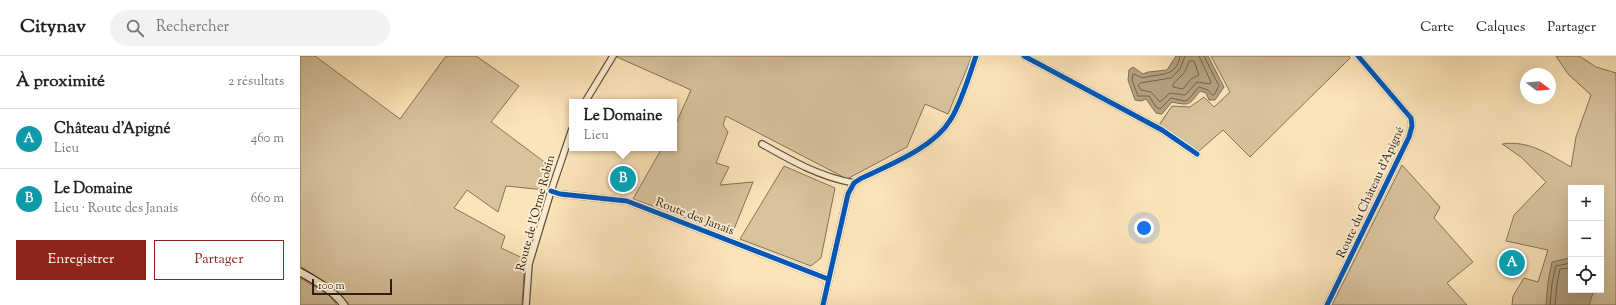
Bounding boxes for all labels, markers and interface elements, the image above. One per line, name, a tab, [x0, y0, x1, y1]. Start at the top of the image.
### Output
search box	[110, 10, 390, 46]
text: Citynav	[20, 14, 86, 41]
icon: search	[124, 17, 146, 39]
text: Rechercher	[156, 17, 229, 38]
text: Carte	[1420, 18, 1454, 38]
text: Calques	[1476, 18, 1525, 38]
text: Partager	[1547, 18, 1596, 38]
north arrow	[1520, 68, 1556, 104]
text: À proximité	[16, 70, 105, 94]
text: 2 résultats	[228, 73, 284, 91]
popup	[569, 99, 677, 151]
text: Le Domaine	[584, 106, 662, 127]
text: Château d'Apigné	[54, 119, 171, 140]
street label: Route du Château d'Apigné	[1332, 123, 1410, 261]
text: Lieu	[584, 127, 609, 145]
text: A	[24, 130, 34, 148]
text: 460 m	[251, 130, 284, 148]
text: Lieu	[54, 140, 79, 158]
street label: Route de l'Orme Robin	[512, 153, 560, 273]
pin: B	[610, 164, 636, 194]
text: Le Domaine	[54, 179, 133, 200]
map controls	[1568, 185, 1604, 293]
button: +	[1568, 185, 1604, 221]
text: B	[25, 190, 33, 208]
text: 660 m	[251, 190, 284, 208]
street label: Route des Janais	[653, 194, 737, 240]
text: Lieu · Route des Janais	[54, 200, 178, 218]
your location	[1134, 218, 1154, 238]
button: −	[1568, 221, 1604, 257]
button: Enregistrer	[16, 240, 146, 280]
button: Partager	[154, 240, 284, 280]
pin: A	[1499, 248, 1525, 278]
button: locate	[1568, 257, 1604, 293]
scale bar	[312, 277, 392, 296]
text: 100 m	[318, 278, 345, 294]

